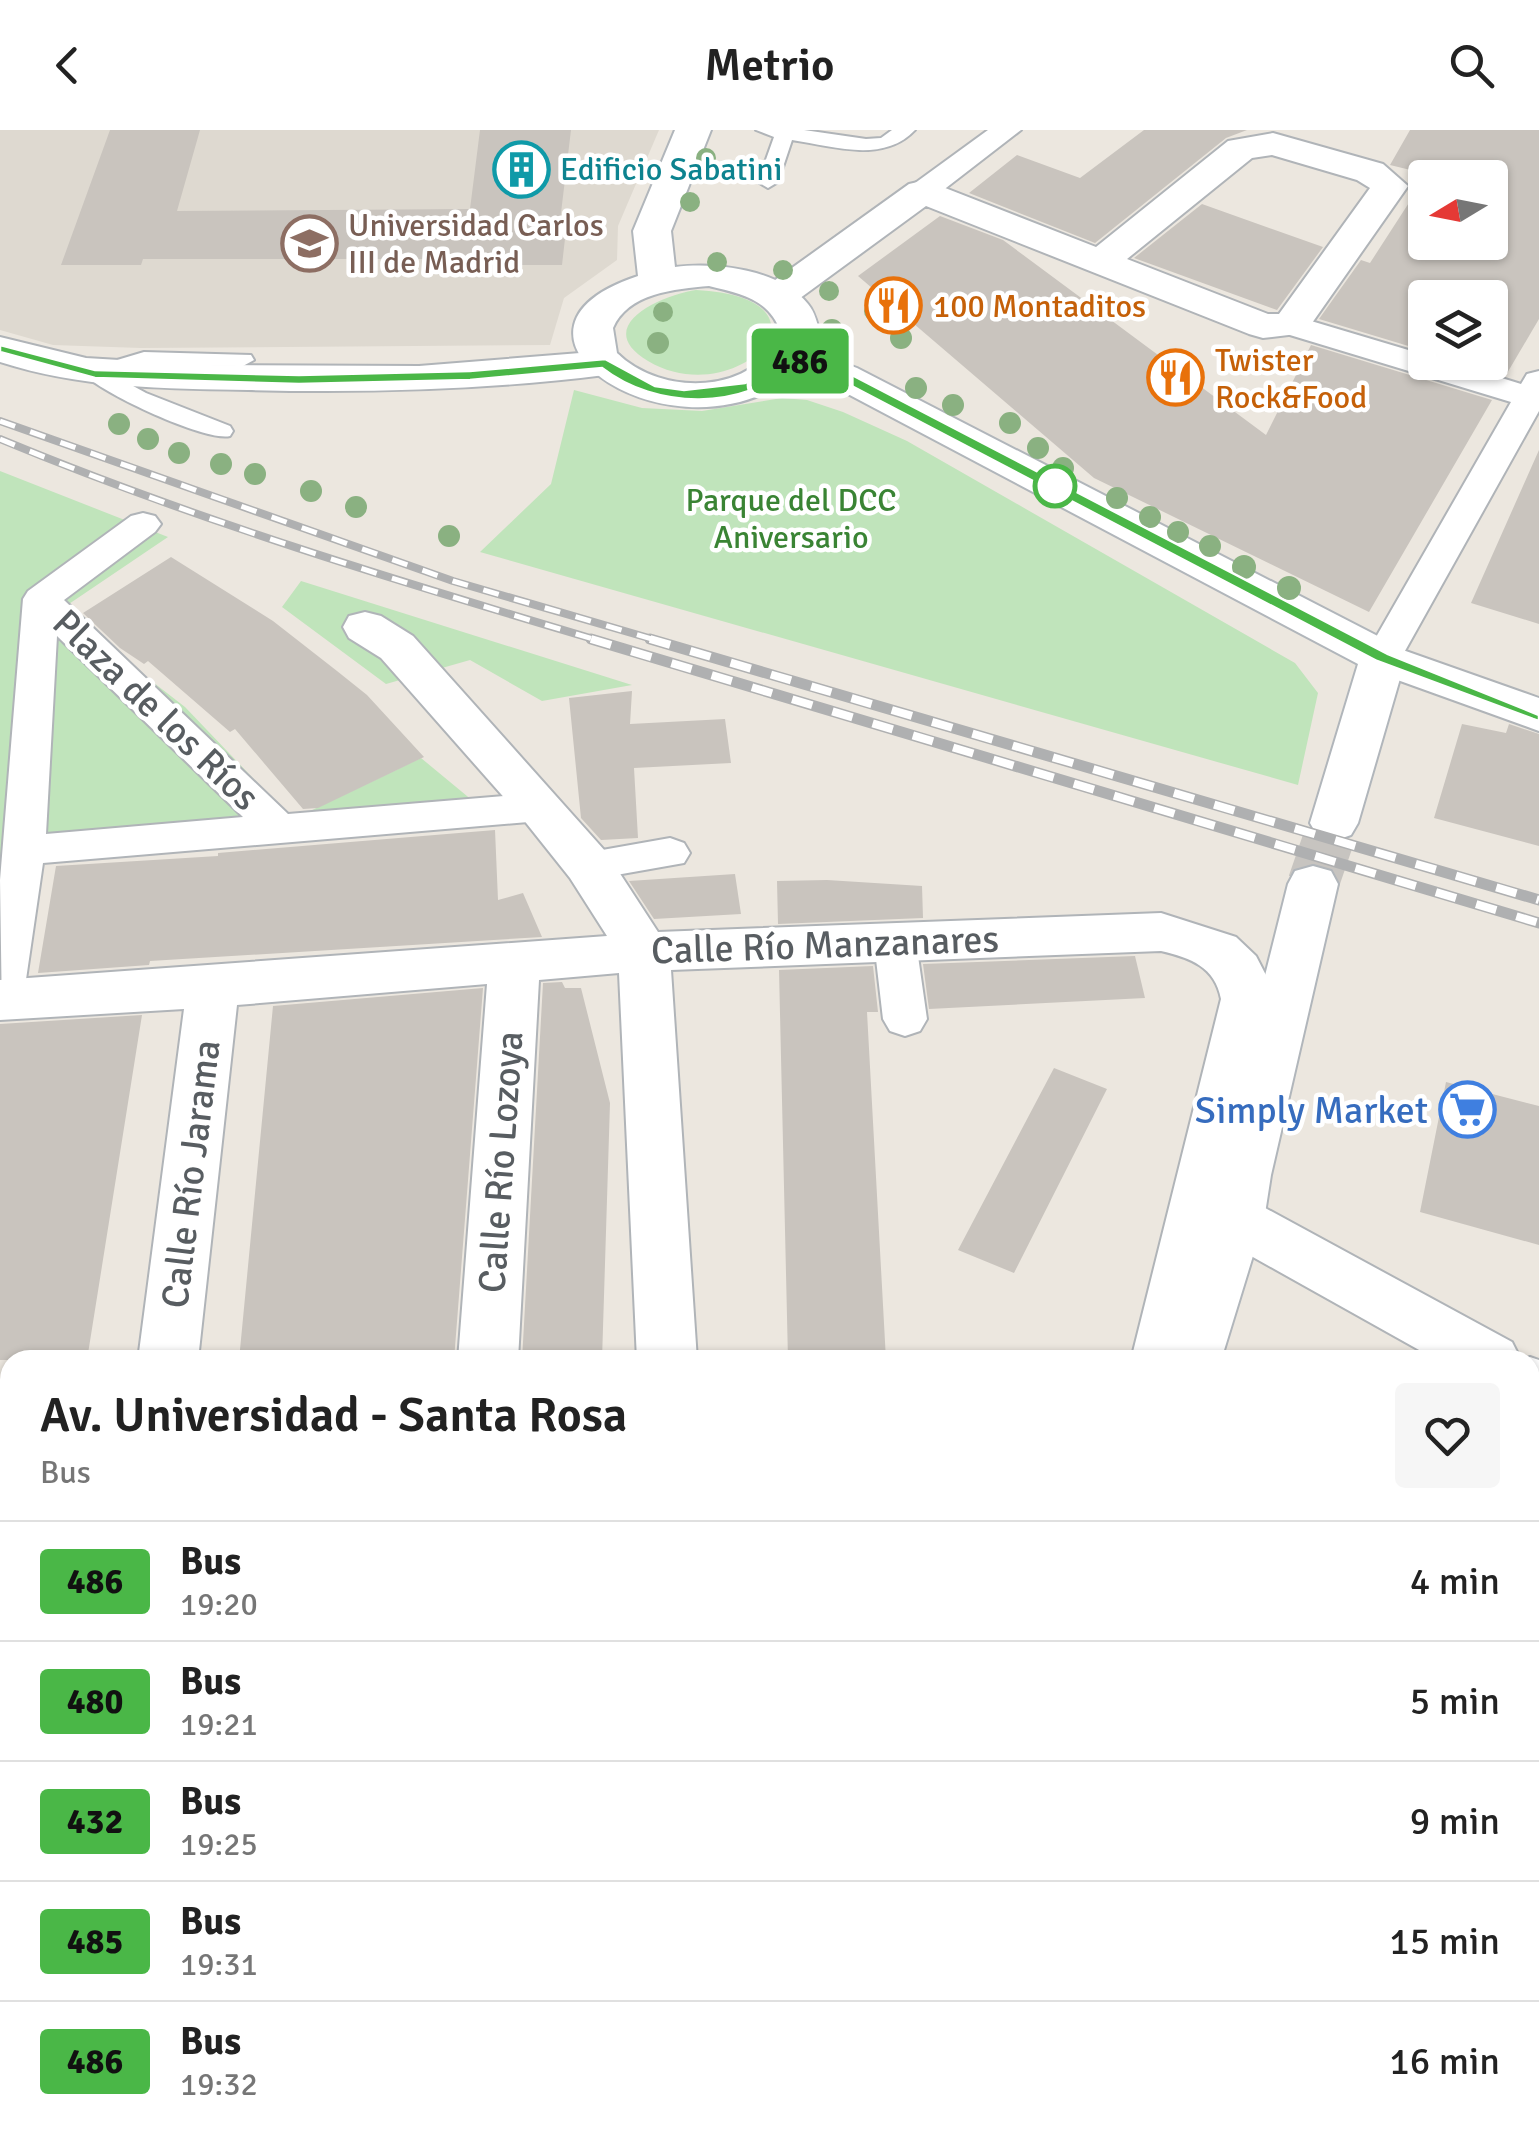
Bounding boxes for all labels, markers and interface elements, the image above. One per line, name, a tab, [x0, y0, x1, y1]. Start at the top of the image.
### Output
icon: back	[40, 38, 95, 93]
text: Metrio	[704, 38, 835, 93]
icon: search	[1444, 38, 1499, 93]
building icon: Edificio Sabatini	[491, 139, 551, 199]
place label: Edificio Sabatini	[560, 150, 782, 189]
north arrow	[1408, 160, 1508, 260]
map controls	[1408, 160, 1508, 380]
place label: Universidad Carlos III de Madrid	[348, 206, 604, 282]
school or university icon: Universidad Carlos III de Madrid	[279, 213, 339, 273]
restaurant icon: 100 Montaditos	[864, 276, 924, 336]
button: layers	[1408, 280, 1508, 380]
place label: 100 Montaditos	[933, 287, 1146, 326]
line badge: 486	[742, 328, 858, 394]
text: 486	[772, 340, 828, 383]
place label: Twister Rock&Food	[1215, 341, 1367, 417]
restaurant icon: Twister Rock&Food	[1146, 348, 1206, 408]
unlabelled marker	[1034, 465, 1076, 507]
park label: Parque del DCC Aniversario	[685, 481, 897, 557]
street label: Plaza de los Ríos	[43, 600, 269, 820]
street label: Calle Río Manzanares	[650, 915, 1000, 975]
street label: Calle Río Lozoya	[468, 1030, 534, 1294]
street label: Calle Río Jarama	[151, 1037, 231, 1311]
supermarket icon: Simply Market	[1437, 1080, 1497, 1140]
place label: Simply Market	[1195, 1087, 1428, 1134]
button: heart	[1395, 1383, 1500, 1488]
text: Av. Universidad - Santa Rosa	[40, 1386, 627, 1445]
text: Bus	[40, 1453, 91, 1492]
text: Bus	[180, 1538, 241, 1585]
text: 4 min	[1410, 1558, 1500, 1605]
text: 486	[67, 1560, 123, 1603]
text: 19:20	[180, 1585, 258, 1624]
text: Bus	[180, 1658, 241, 1705]
text: 5 min	[1410, 1678, 1500, 1725]
text: 480	[67, 1680, 123, 1723]
text: 19:21	[180, 1705, 258, 1744]
text: Bus	[180, 1778, 241, 1825]
text: 9 min	[1410, 1798, 1500, 1845]
text: 432	[67, 1800, 123, 1843]
text: 19:25	[180, 1825, 258, 1864]
text: Bus	[180, 1898, 241, 1945]
text: 15 min	[1389, 1918, 1500, 1965]
text: 485	[67, 1920, 123, 1963]
text: 19:31	[180, 1945, 258, 1984]
text: Bus	[180, 2018, 241, 2065]
text: 16 min	[1389, 2038, 1500, 2085]
text: 486	[67, 2040, 123, 2083]
text: 19:32	[180, 2065, 258, 2104]

